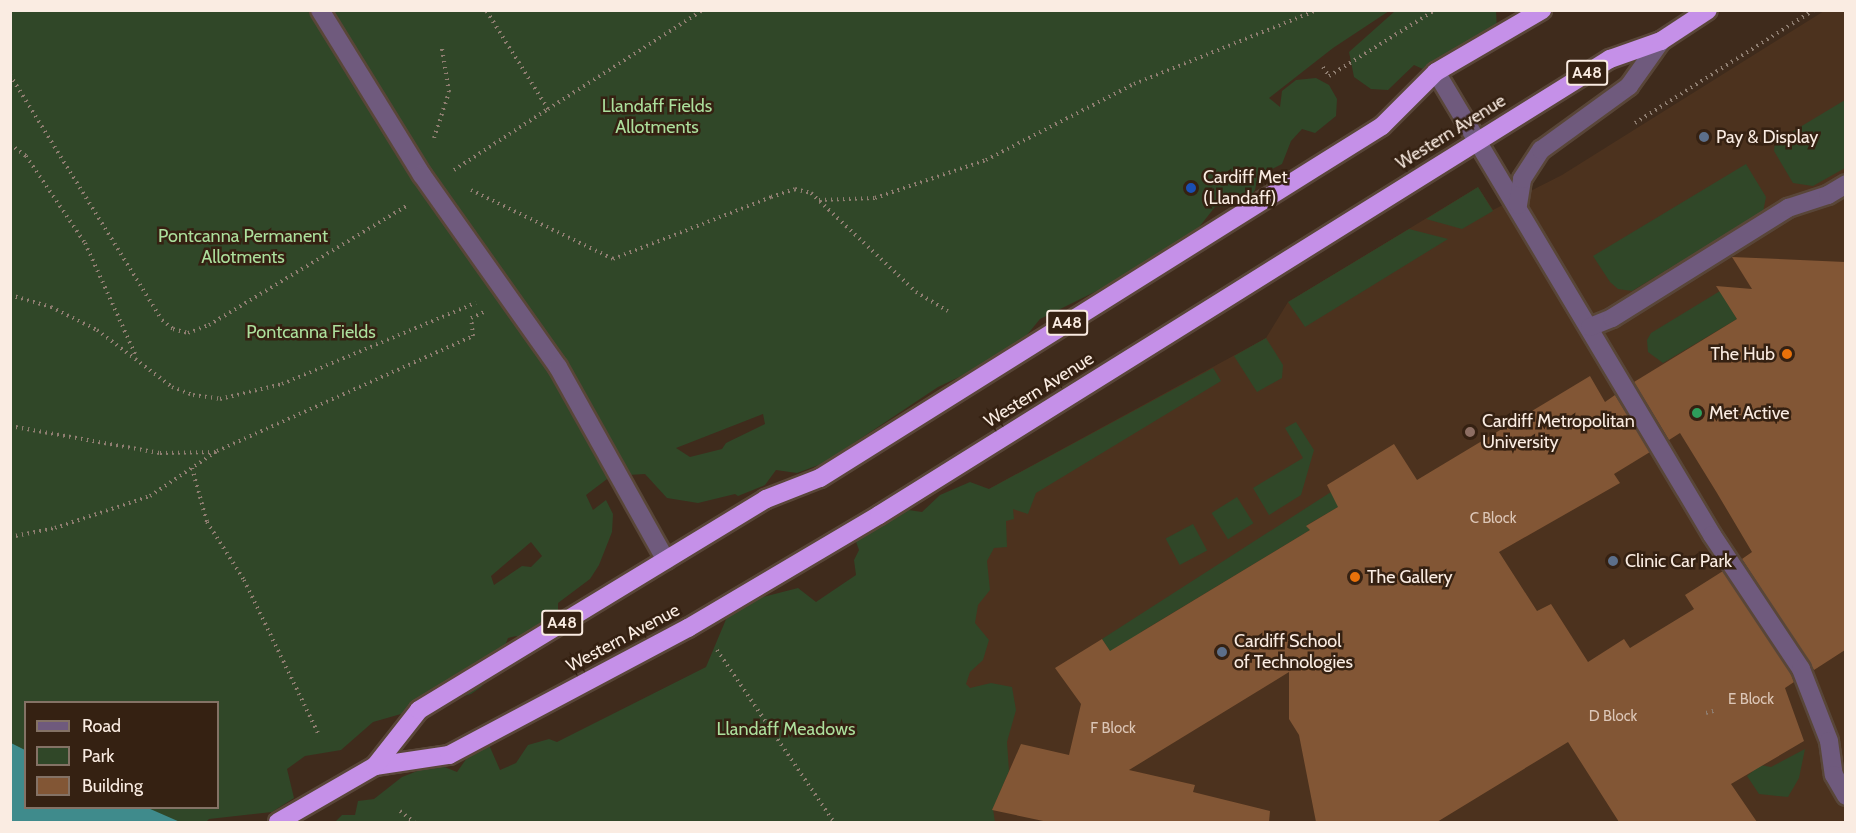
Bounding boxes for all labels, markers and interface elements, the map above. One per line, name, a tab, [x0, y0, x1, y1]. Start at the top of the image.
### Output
road number: A48	[1566, 60, 1608, 86]
street label: Western Avenue	[1392, 90, 1510, 174]
park label: Llandaff Fields Allotments	[602, 96, 712, 138]
place label: Pay & Display	[1716, 126, 1818, 148]
marker: Pay & Display	[1697, 130, 1711, 144]
place label: Cardiff Met (Llandaff)	[1203, 167, 1288, 210]
marker: Cardiff Met (Llandaff)	[1184, 181, 1198, 195]
park label: Pontcanna Permanent Allotments	[158, 226, 328, 268]
road number: A48	[1046, 310, 1088, 336]
park label: Pontcanna Fields	[246, 321, 376, 343]
place label: The Hub	[1711, 343, 1775, 365]
marker: The Hub	[1780, 347, 1794, 361]
street label: Western Avenue	[980, 348, 1098, 432]
place label: Met Active	[1709, 402, 1790, 424]
marker: Met Active	[1690, 406, 1704, 420]
place label: Cardiff Metropolitan University	[1482, 411, 1635, 454]
marker: Cardiff Metropolitan University	[1463, 425, 1477, 439]
house number: C Block	[1470, 510, 1516, 528]
place label: Clinic Car Park	[1625, 550, 1732, 572]
marker: Clinic Car Park	[1606, 554, 1620, 568]
place label: The Gallery	[1367, 566, 1453, 588]
marker: The Gallery	[1348, 570, 1362, 584]
street label: Western Avenue	[563, 599, 683, 677]
road number: A48	[541, 610, 583, 636]
place label: Cardiff School of Technologies	[1234, 631, 1353, 674]
marker: Cardiff School of Technologies	[1215, 645, 1229, 659]
house number: E Block	[1728, 691, 1774, 709]
legend	[24, 701, 219, 809]
house number: D Block	[1589, 708, 1637, 726]
text: Road	[82, 715, 121, 737]
park label: Llandaff Meadows	[716, 718, 856, 740]
house number: F Block	[1090, 720, 1136, 738]
text: Park	[82, 745, 114, 767]
text: Building	[82, 775, 143, 797]

